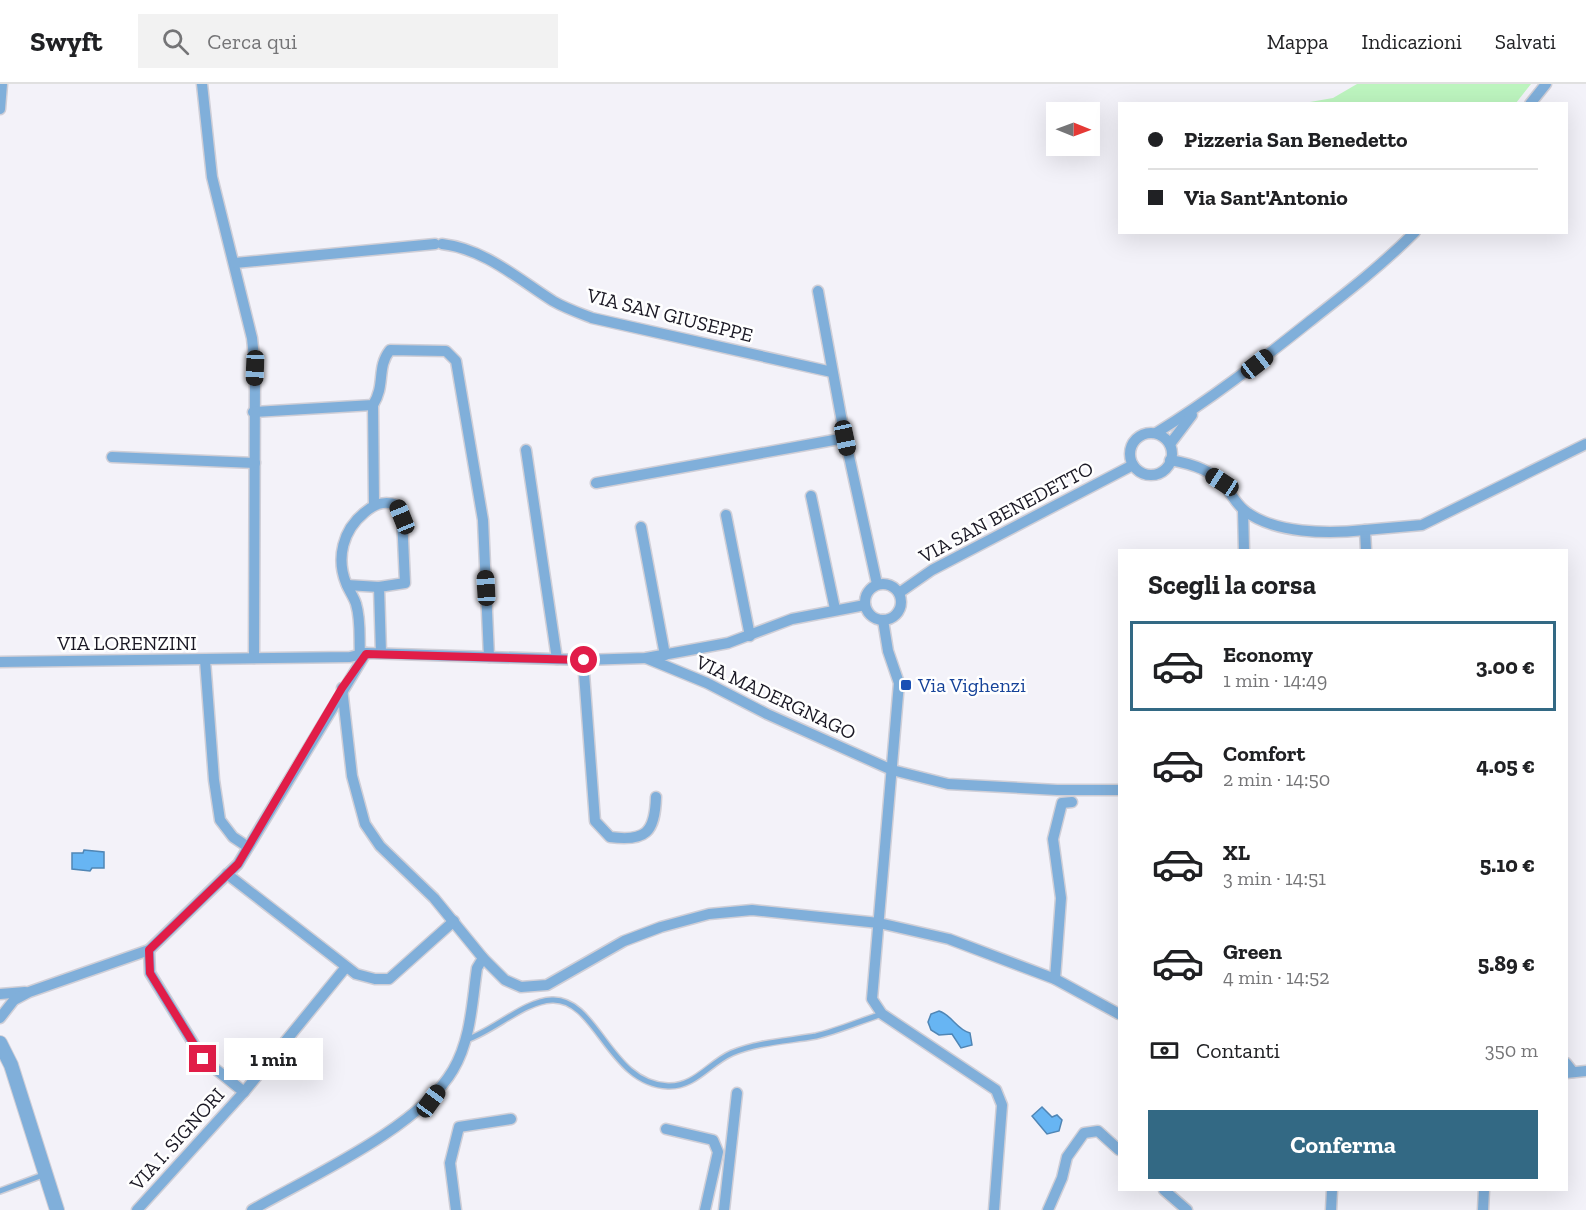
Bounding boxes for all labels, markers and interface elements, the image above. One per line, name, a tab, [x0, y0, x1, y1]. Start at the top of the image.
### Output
search box	[138, 14, 558, 68]
text: Swyft	[30, 25, 102, 58]
icon: search	[159, 25, 192, 58]
text: Cerca qui	[207, 28, 297, 55]
text: Mappa	[1267, 29, 1328, 54]
text: Indicazioni	[1361, 29, 1462, 54]
text: Salvati	[1495, 29, 1556, 54]
north arrow	[1046, 102, 1100, 156]
map controls	[1046, 102, 1100, 156]
text: Pizzeria San Benedetto	[1184, 126, 1408, 153]
text: Via Sant'Antonio	[1184, 184, 1348, 211]
street label: VIA SAN GIUSEPPE	[584, 283, 755, 347]
car	[1237, 346, 1277, 382]
car	[245, 350, 265, 386]
car	[832, 419, 858, 457]
street label: VIA SAN BENEDETTO	[914, 456, 1097, 569]
car	[1202, 465, 1242, 499]
car	[387, 497, 417, 537]
text: Scegli la corsa	[1148, 569, 1316, 601]
car	[476, 570, 496, 606]
street label: VIA LORENZINI	[56, 631, 197, 655]
icon: car	[1151, 639, 1205, 693]
text: Economy	[1223, 641, 1313, 668]
route start	[570, 646, 597, 673]
street label: VIA MADERGNAGO	[691, 649, 860, 745]
text: 3.00 €	[1476, 653, 1535, 680]
text: 1 min · 14:49	[1223, 668, 1327, 692]
place label: Via Vighenzi	[917, 673, 1026, 697]
marker: Via Vighenzi	[899, 678, 913, 692]
icon: car	[1151, 738, 1205, 792]
text: Comfort	[1223, 740, 1305, 767]
text: 4.05 €	[1476, 752, 1535, 779]
text: 2 min · 14:50	[1223, 767, 1330, 791]
icon: car	[1151, 837, 1205, 891]
text: XL	[1223, 839, 1250, 866]
text: 5.10 €	[1480, 851, 1535, 878]
text: 3 min · 14:51	[1223, 866, 1326, 890]
icon: car	[1151, 936, 1205, 990]
text: Green	[1223, 938, 1282, 965]
text: 5.89 €	[1478, 950, 1535, 977]
text: 4 min · 14:52	[1223, 965, 1330, 989]
icon: cash	[1148, 1034, 1181, 1067]
text: Contanti	[1196, 1037, 1280, 1064]
callout: 1 min	[224, 1038, 323, 1080]
text: 350 m	[1485, 1038, 1538, 1062]
route end	[189, 1045, 216, 1072]
text: 1 min	[250, 1047, 297, 1071]
car	[413, 1081, 449, 1121]
street label: VIA I. SIGNORI	[124, 1083, 229, 1196]
button: Conferma	[1148, 1110, 1538, 1179]

